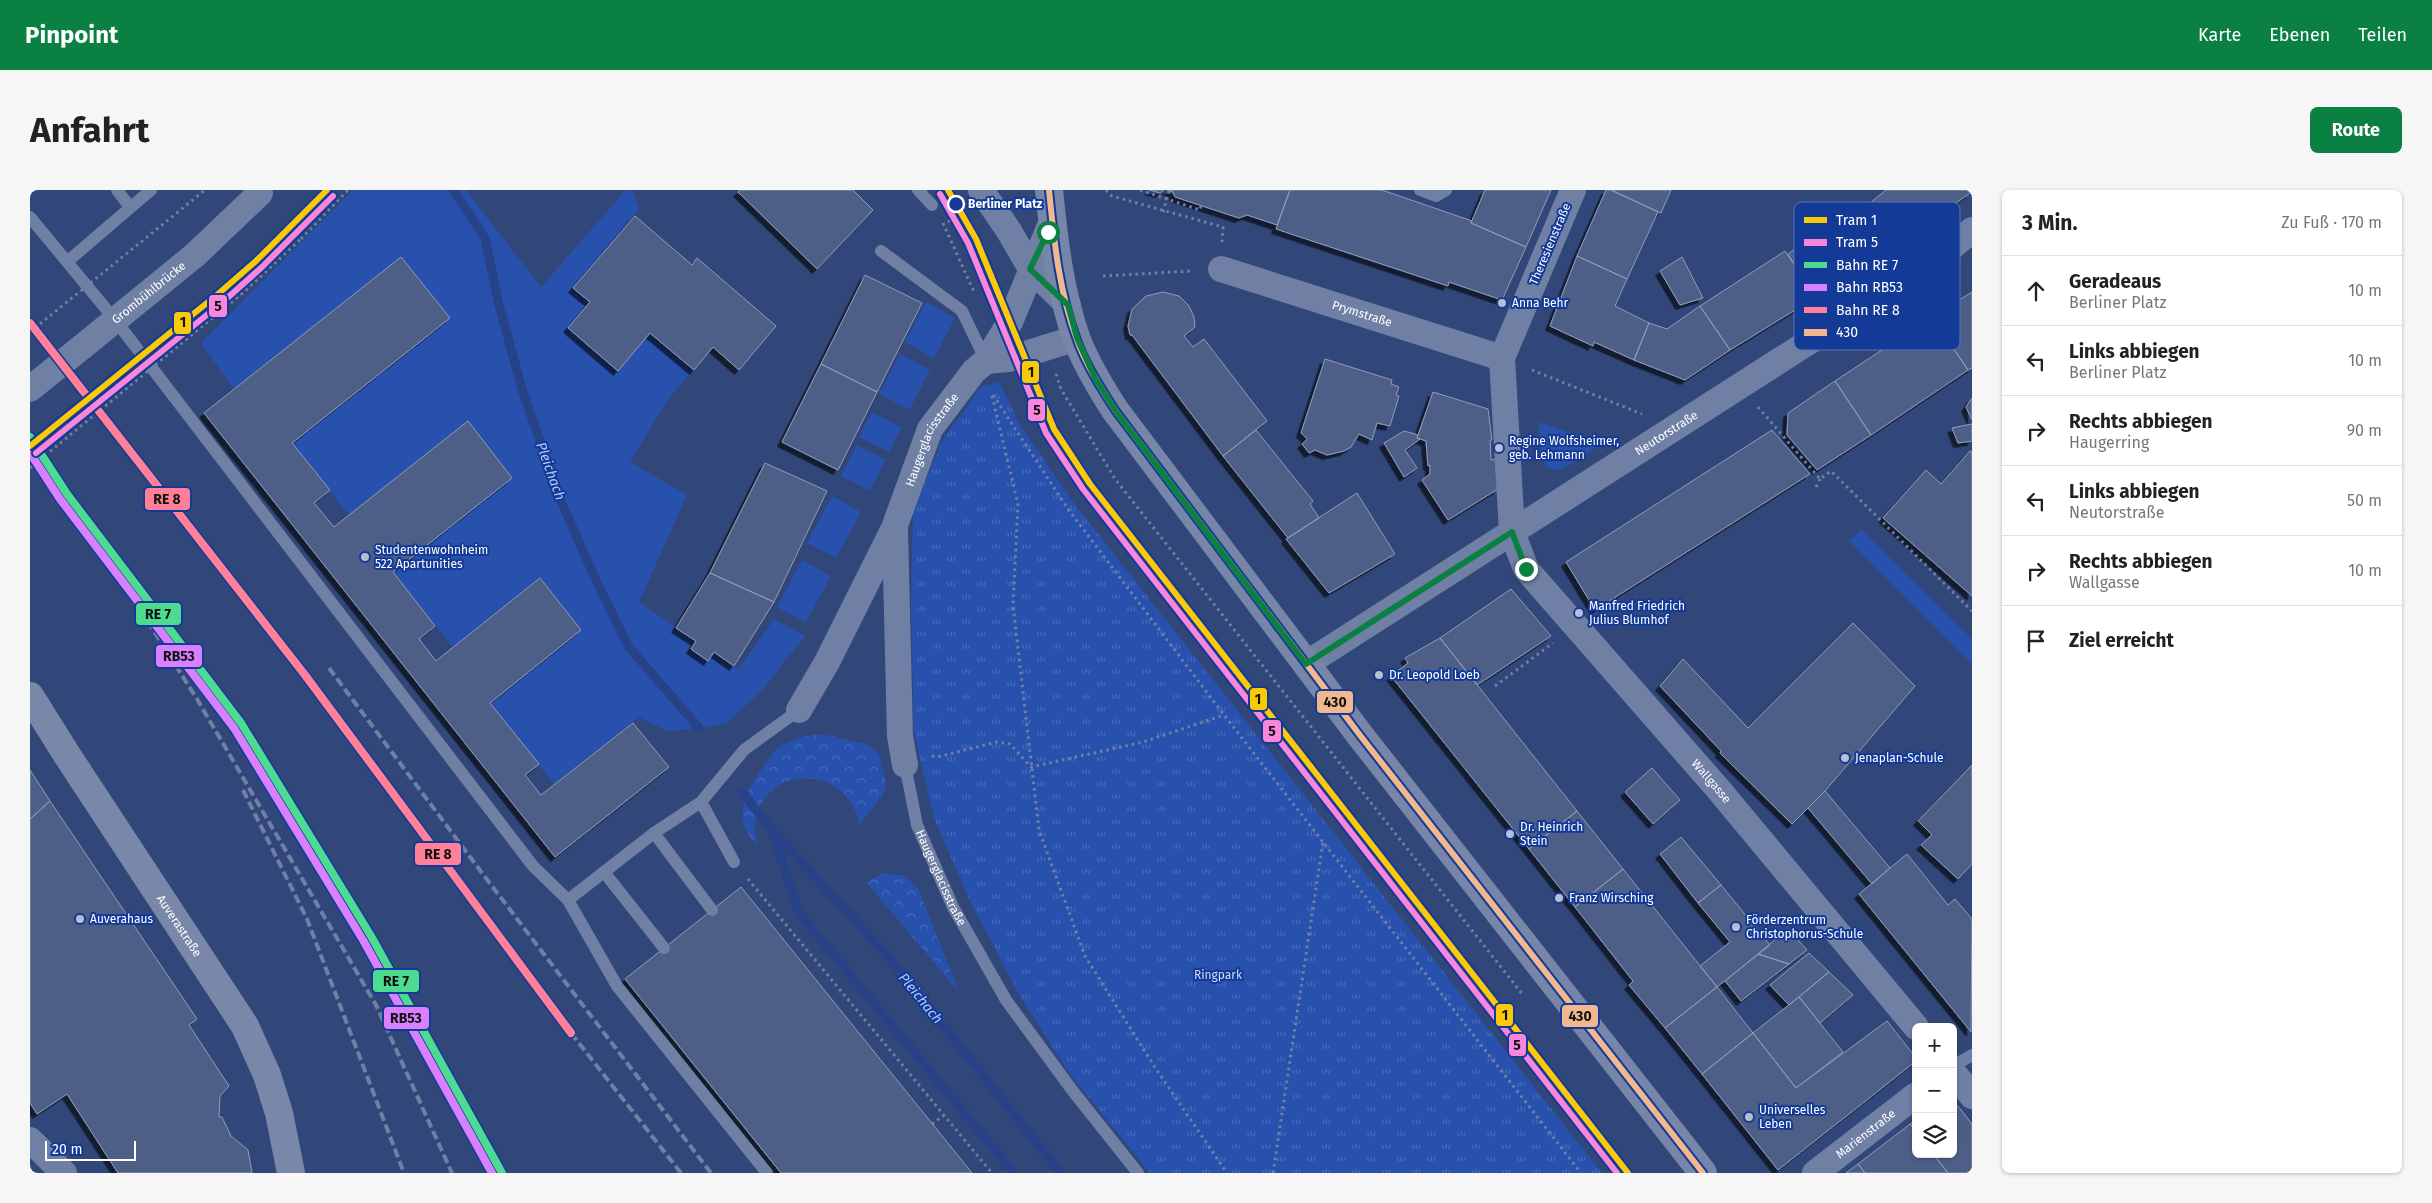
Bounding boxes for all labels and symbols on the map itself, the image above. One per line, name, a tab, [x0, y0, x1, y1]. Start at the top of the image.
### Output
marker: Berliner Platz	[947, 195, 965, 213]
place label: Berliner Platz	[968, 197, 1043, 211]
street label: Theresienstraße	[1526, 201, 1574, 287]
legend	[1794, 202, 1960, 350]
text: Tram 1	[1836, 212, 1877, 229]
route start	[1037, 221, 1060, 244]
text: Tram 5	[1836, 234, 1878, 251]
text: Bahn RE 7	[1836, 257, 1898, 274]
street label: Grombühlbrücke	[109, 259, 188, 327]
text: Bahn RB53	[1836, 279, 1903, 296]
line badge: 5	[208, 294, 228, 318]
place label: Anna Behr	[1512, 296, 1569, 310]
marker: Anna Behr	[1496, 297, 1508, 309]
text: 5	[214, 298, 222, 315]
street label: Prymstraße	[1330, 298, 1394, 330]
text: Bahn RE 8	[1836, 302, 1900, 319]
line badge: 1	[173, 311, 192, 335]
text: 1	[180, 314, 186, 331]
text: 430	[1836, 324, 1858, 341]
line badge: 1	[1021, 360, 1040, 384]
text: 1	[1028, 364, 1034, 381]
street label: Haugerglacisstraße	[903, 390, 962, 488]
line badge: 5	[1027, 398, 1046, 422]
text: 5	[1033, 402, 1041, 419]
street label: Neutorstraße	[1632, 408, 1700, 458]
place label: Regine Wolfsheimer, geb. Lehmann	[1509, 434, 1619, 462]
water label: Pleichach	[532, 440, 569, 502]
marker: Regine Wolfsheimer, geb. Lehmann	[1493, 442, 1505, 454]
line badge: RE 8	[144, 487, 191, 511]
text: RE 8	[153, 491, 181, 508]
place label: Studentenwohnheim 522 Apartunities	[375, 543, 488, 571]
marker: Studentenwohnheim 522 Apartunities	[359, 551, 371, 563]
route end	[1515, 558, 1538, 581]
place label: Manfred Friedrich Julius Blumhof	[1589, 599, 1685, 627]
line badge: RE 7	[135, 602, 182, 626]
text: RE 7	[145, 606, 171, 623]
marker: Manfred Friedrich Julius Blumhof	[1573, 607, 1585, 619]
line badge: RB53	[155, 644, 203, 668]
text: RB53	[163, 648, 195, 665]
place label: Dr. Leopold Loeb	[1389, 668, 1480, 682]
marker: Dr. Leopold Loeb	[1373, 669, 1385, 681]
line badge: 1	[1249, 687, 1268, 711]
line badge: 430	[1316, 690, 1354, 714]
text: 1	[1255, 691, 1261, 708]
text: 430	[1323, 694, 1347, 711]
line badge: 5	[1262, 719, 1282, 743]
text: 5	[1268, 723, 1276, 740]
place label: Jenaplan-Schule	[1855, 751, 1944, 765]
marker: Jenaplan-Schule	[1839, 752, 1851, 764]
street label: Wallgasse	[1689, 757, 1734, 806]
place label: Dr. Heinrich Stein	[1520, 820, 1583, 848]
street label: Haugerglacisstraße	[913, 828, 969, 928]
marker: Dr. Heinrich Stein	[1504, 828, 1516, 840]
line badge: RE 8	[414, 842, 462, 866]
text: RE 8	[424, 846, 452, 863]
place label: Franz Wirsching	[1569, 891, 1654, 905]
street label: Auverastraße	[154, 892, 205, 959]
marker: Franz Wirsching	[1553, 892, 1565, 904]
place label: Auverahaus	[90, 912, 154, 926]
marker: Auverahaus	[74, 913, 86, 925]
place label: Förderzentrum Christophorus-Schule	[1746, 913, 1863, 941]
marker: Förderzentrum Christophorus-Schule	[1730, 921, 1742, 933]
park label: Ringpark	[1194, 968, 1243, 982]
line badge: RE 7	[372, 969, 420, 993]
water label: Pleichach	[895, 969, 946, 1027]
text: RE 7	[383, 973, 409, 990]
line badge: 1	[1495, 1003, 1514, 1027]
line badge: 430	[1561, 1004, 1599, 1028]
line badge: RB53	[383, 1006, 430, 1030]
text: 1	[1502, 1007, 1508, 1024]
text: 430	[1568, 1008, 1592, 1025]
text: RB53	[390, 1010, 422, 1027]
line badge: 5	[1508, 1033, 1527, 1057]
text: 5	[1513, 1037, 1521, 1054]
place label: Universelles Leben	[1759, 1103, 1826, 1131]
street label: Marienstraße	[1833, 1106, 1898, 1161]
marker: Universelles Leben	[1743, 1111, 1755, 1123]
scale bar	[45, 1138, 136, 1161]

